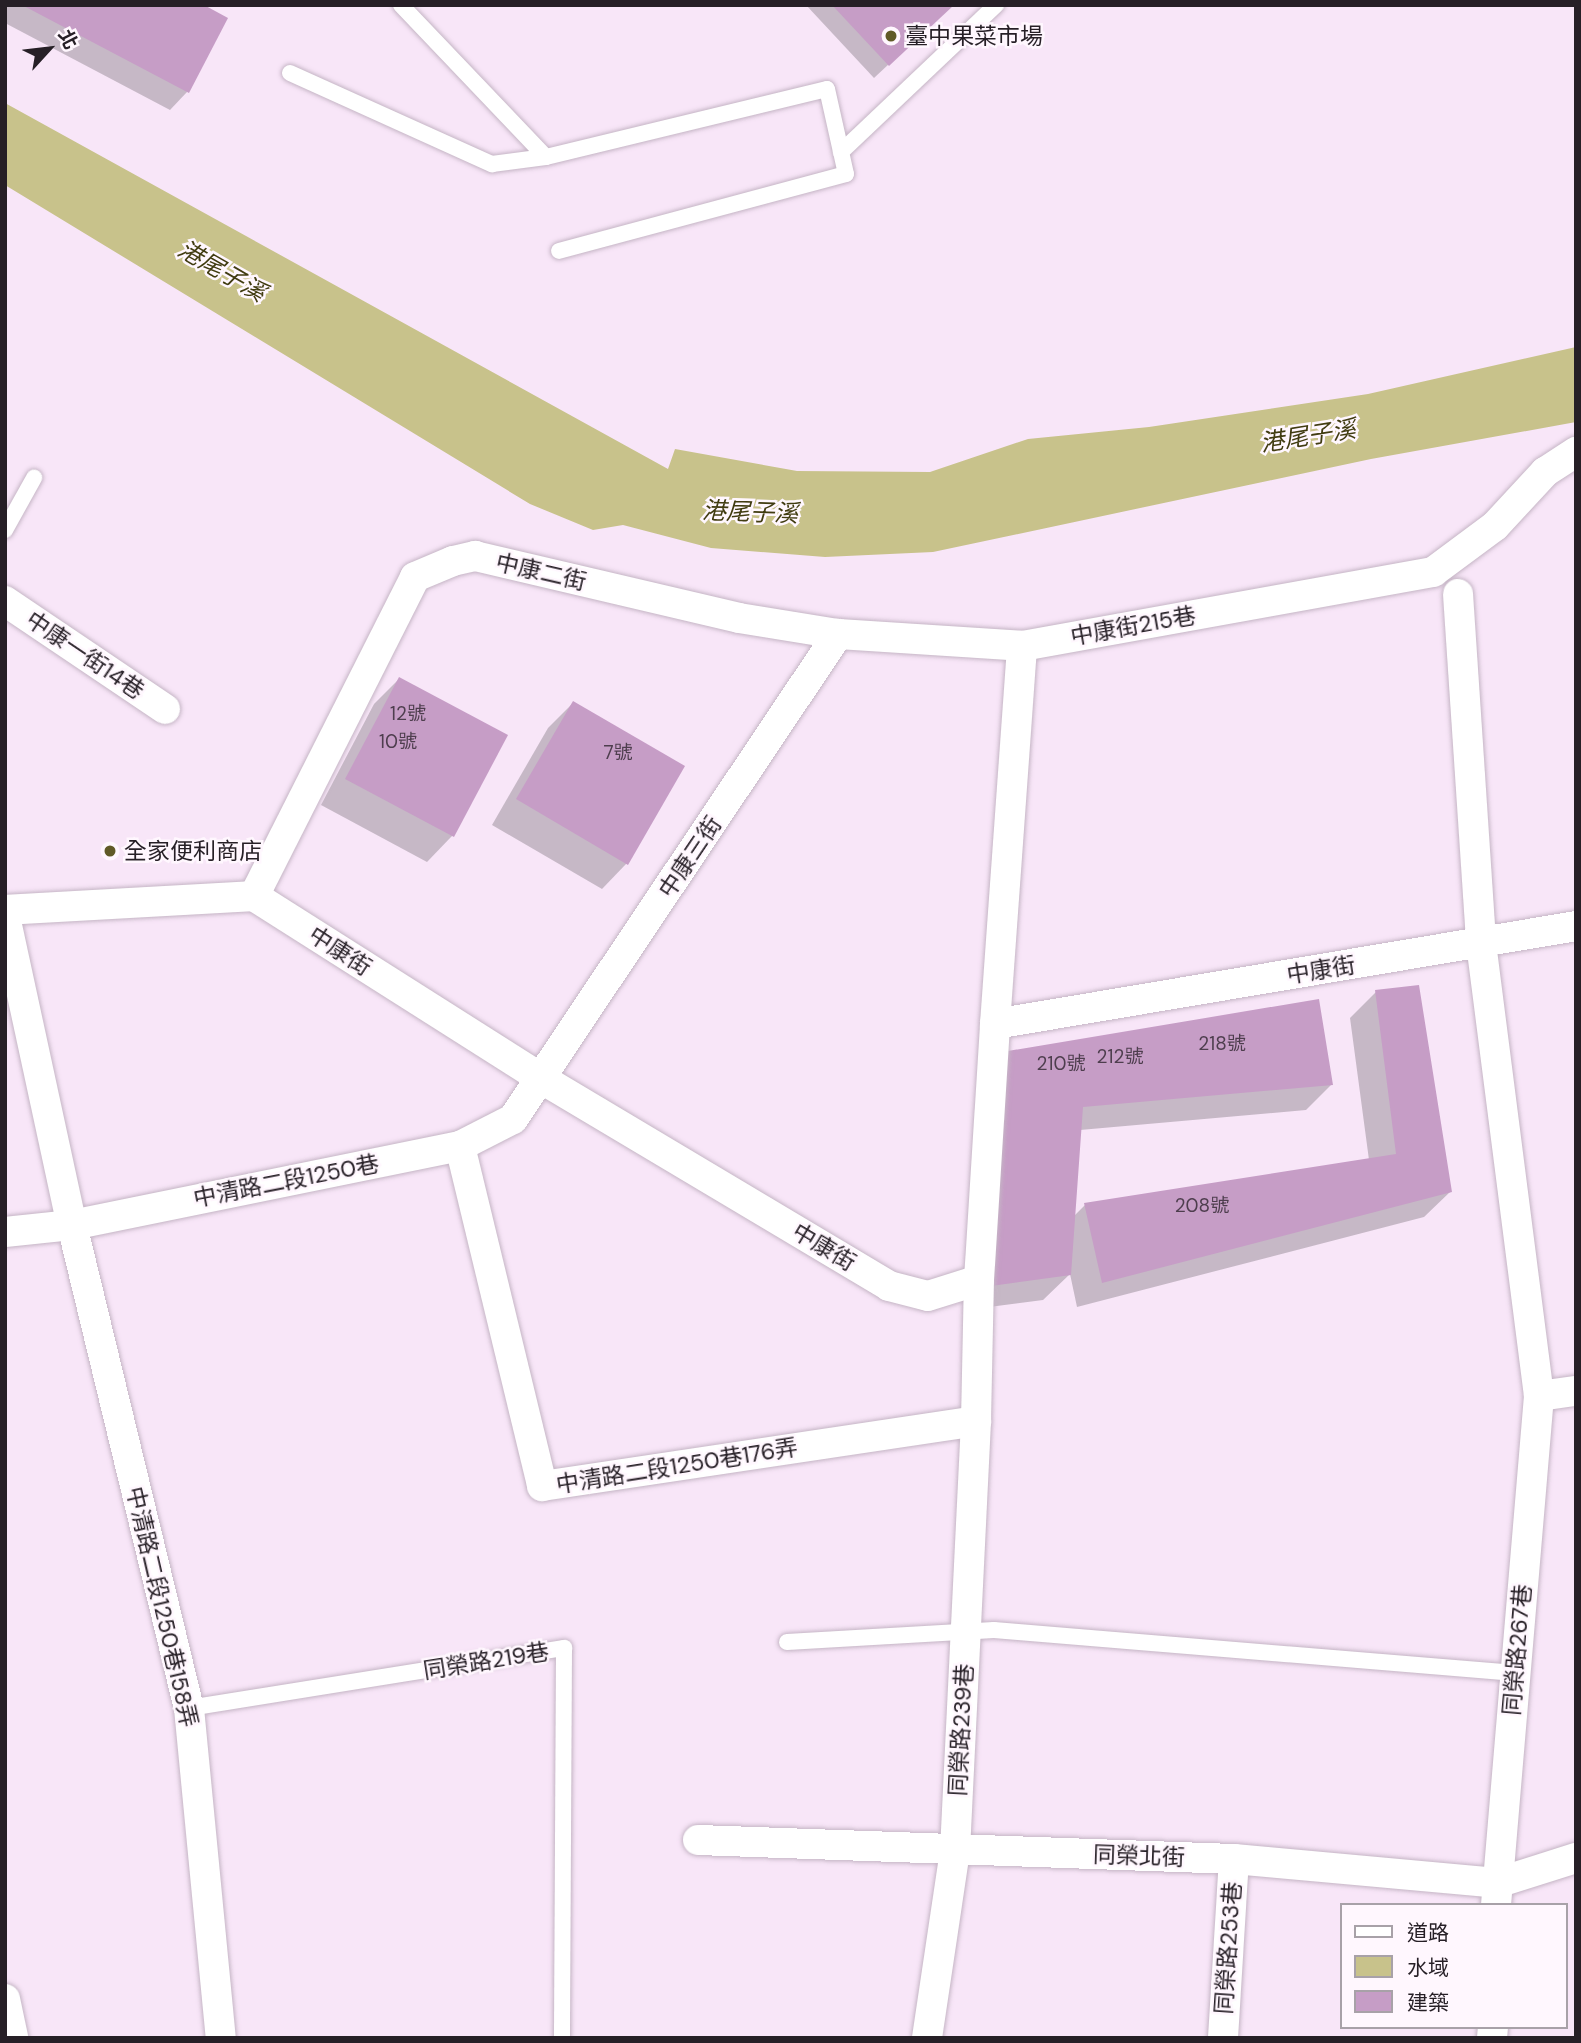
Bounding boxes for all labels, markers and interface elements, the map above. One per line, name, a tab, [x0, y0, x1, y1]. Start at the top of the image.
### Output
north arrow	[14, 14, 84, 84]
place label: 臺中果菜市場	[905, 22, 1043, 50]
text: 北	[53, 25, 84, 53]
marker: 臺中果菜市場	[883, 28, 899, 44]
water label: 港尾子溪	[173, 235, 271, 307]
water label: 港尾子溪	[1258, 414, 1358, 458]
water label: 港尾子溪	[702, 496, 798, 528]
street label: 中康二街	[493, 548, 589, 596]
street label: 中康街215巷	[1068, 601, 1198, 651]
street label: 中康一街14巷	[21, 605, 149, 705]
house number: 12號	[390, 703, 426, 725]
house number: 10號	[379, 731, 417, 753]
house number: 7號	[603, 742, 633, 764]
street label: 中康三街	[653, 811, 727, 903]
place label: 全家便利商店	[124, 837, 262, 865]
marker: 全家便利商店	[102, 843, 118, 859]
street label: 中康街	[304, 921, 376, 981]
street label: 中康街	[1285, 951, 1357, 989]
house number: 218號	[1198, 1033, 1246, 1055]
house number: 212號	[1097, 1046, 1143, 1068]
house number: 210號	[1037, 1053, 1085, 1075]
street label: 中清路二段1250巷	[191, 1149, 381, 1213]
house number: 208號	[1175, 1195, 1229, 1217]
street label: 中康街	[787, 1217, 861, 1277]
street label: 中清路二段1250巷176弄	[554, 1433, 800, 1499]
street label: 中清路二段1250巷158弄	[121, 1484, 203, 1730]
street label: 同榮路267巷	[1498, 1583, 1536, 1717]
street label: 同榮路219巷	[421, 1637, 551, 1685]
street label: 同榮路239巷	[944, 1663, 978, 1797]
street label: 同榮北街	[1093, 1841, 1185, 1871]
street label: 同榮路253巷	[1210, 1881, 1246, 2015]
legend	[1340, 1903, 1567, 2029]
text: 道路	[1407, 1919, 1449, 1947]
text: 水域	[1407, 1954, 1449, 1982]
text: 建築	[1407, 1989, 1449, 2017]

